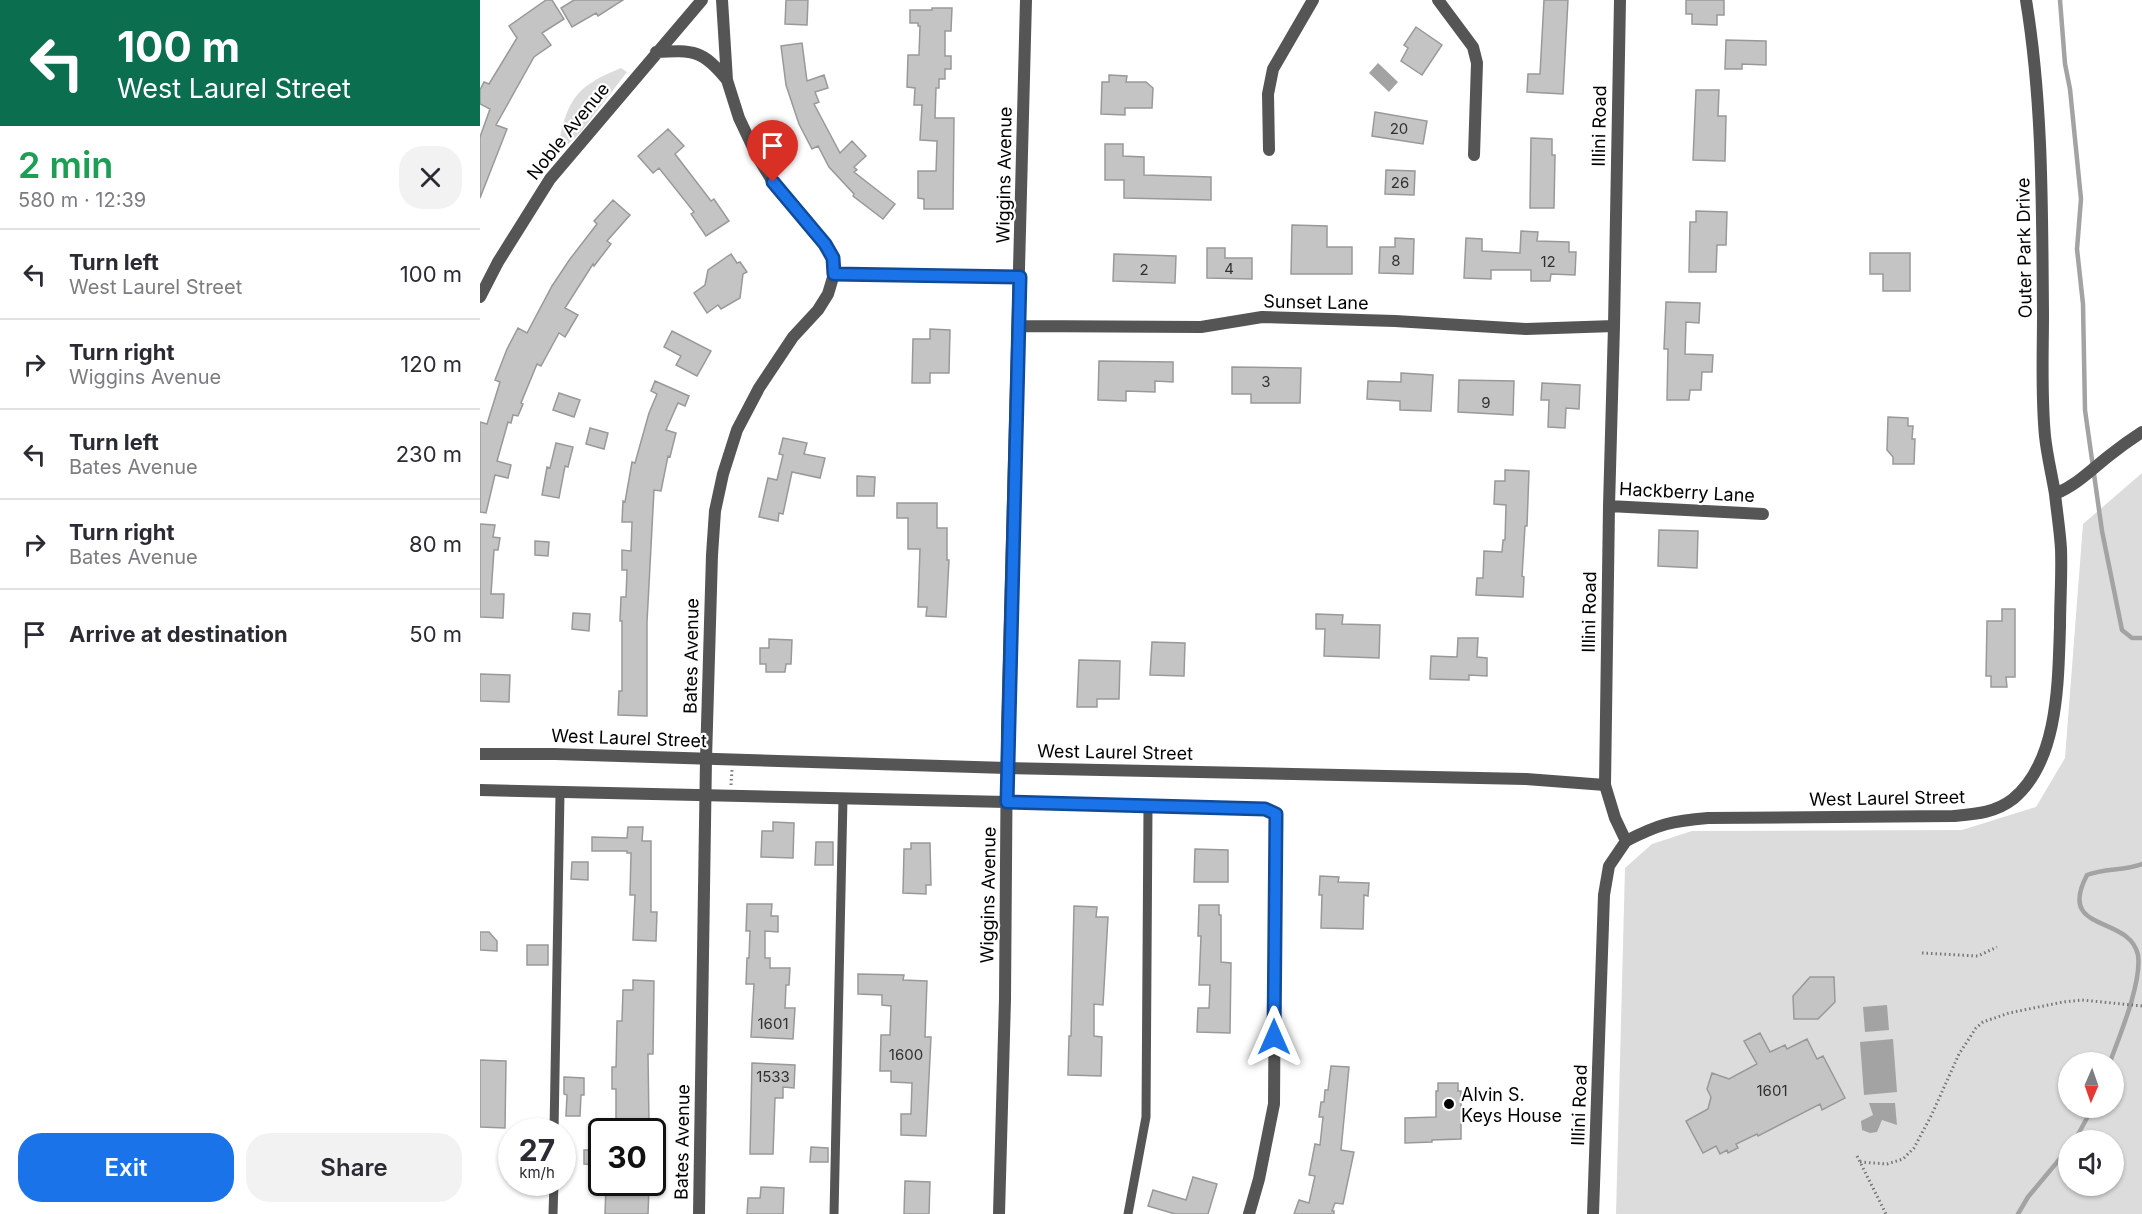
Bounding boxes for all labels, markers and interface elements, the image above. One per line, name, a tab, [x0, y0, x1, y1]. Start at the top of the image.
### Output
text: 100 m	[117, 21, 240, 72]
icon: left	[18, 24, 96, 102]
text: West Laurel Street	[117, 72, 351, 105]
street label: Noble Avenue	[523, 78, 613, 184]
street label: Illini Road	[1588, 85, 1610, 167]
street label: Wiggins Avenue	[992, 106, 1016, 244]
house number: 20	[1390, 119, 1408, 138]
pin	[747, 120, 798, 182]
icon: arrive	[756, 129, 789, 162]
text: 2 min	[18, 143, 113, 187]
button: close	[399, 146, 462, 209]
house number: 26	[1391, 173, 1409, 192]
street label: Outer Park Drive	[2012, 177, 2036, 319]
text: 580 m · 12:39	[18, 188, 146, 212]
text: Turn left	[69, 249, 159, 275]
house number: 8	[1391, 251, 1401, 270]
house number: 12	[1540, 252, 1556, 271]
icon: left	[18, 258, 51, 291]
house number: 4	[1224, 259, 1234, 278]
house number: 2	[1139, 260, 1149, 279]
text: 100 m	[400, 261, 462, 287]
text: West Laurel Street	[69, 275, 242, 299]
street label: Sunset Lane	[1263, 291, 1369, 313]
text: Turn right	[69, 339, 175, 365]
icon: right	[18, 348, 51, 381]
text: 120 m	[400, 351, 462, 377]
text: Wiggins Avenue	[69, 365, 221, 389]
house number: 3	[1261, 372, 1271, 391]
house number: 9	[1481, 393, 1491, 412]
text: Turn left	[69, 429, 159, 455]
icon: left	[18, 438, 51, 471]
text: 230 m	[396, 441, 462, 467]
text: Bates Avenue	[69, 455, 198, 479]
street label: Hackberry Lane	[1619, 478, 1755, 506]
text: Turn right	[69, 519, 175, 545]
icon: right	[18, 528, 51, 561]
text: 80 m	[409, 531, 462, 557]
text: Bates Avenue	[69, 545, 198, 569]
street label: Illini Road	[1578, 571, 1600, 653]
street label: Bates Avenue	[679, 598, 703, 714]
icon: arrive	[18, 618, 51, 651]
text: Arrive at destination	[69, 621, 288, 647]
text: 50 m	[409, 621, 462, 647]
street label: West Laurel Street	[551, 725, 707, 751]
street label: West Laurel Street	[1037, 740, 1193, 764]
street label: West Laurel Street	[1809, 786, 1965, 810]
street label: Wiggins Avenue	[976, 826, 1000, 964]
position arrow	[1242, 1005, 1306, 1069]
house number: 1601	[758, 1014, 788, 1033]
house number: 1600	[889, 1045, 923, 1064]
north arrow	[2058, 1052, 2124, 1118]
map controls	[2058, 1052, 2124, 1196]
street label: Illini Road	[1567, 1064, 1591, 1146]
house number: 1533	[756, 1067, 790, 1086]
house number: 1601	[1757, 1081, 1787, 1100]
street label: Bates Avenue	[670, 1084, 694, 1200]
place label: Alvin S. Keys House	[1461, 1084, 1562, 1126]
marker: Alvin S. Keys House	[1442, 1097, 1456, 1111]
speed limit sign: 30	[588, 1118, 666, 1196]
button: sound	[2058, 1130, 2124, 1196]
text: 27	[519, 1132, 555, 1168]
button: Exit	[18, 1133, 234, 1202]
button: Share	[246, 1133, 462, 1202]
text: km/h	[519, 1163, 555, 1182]

